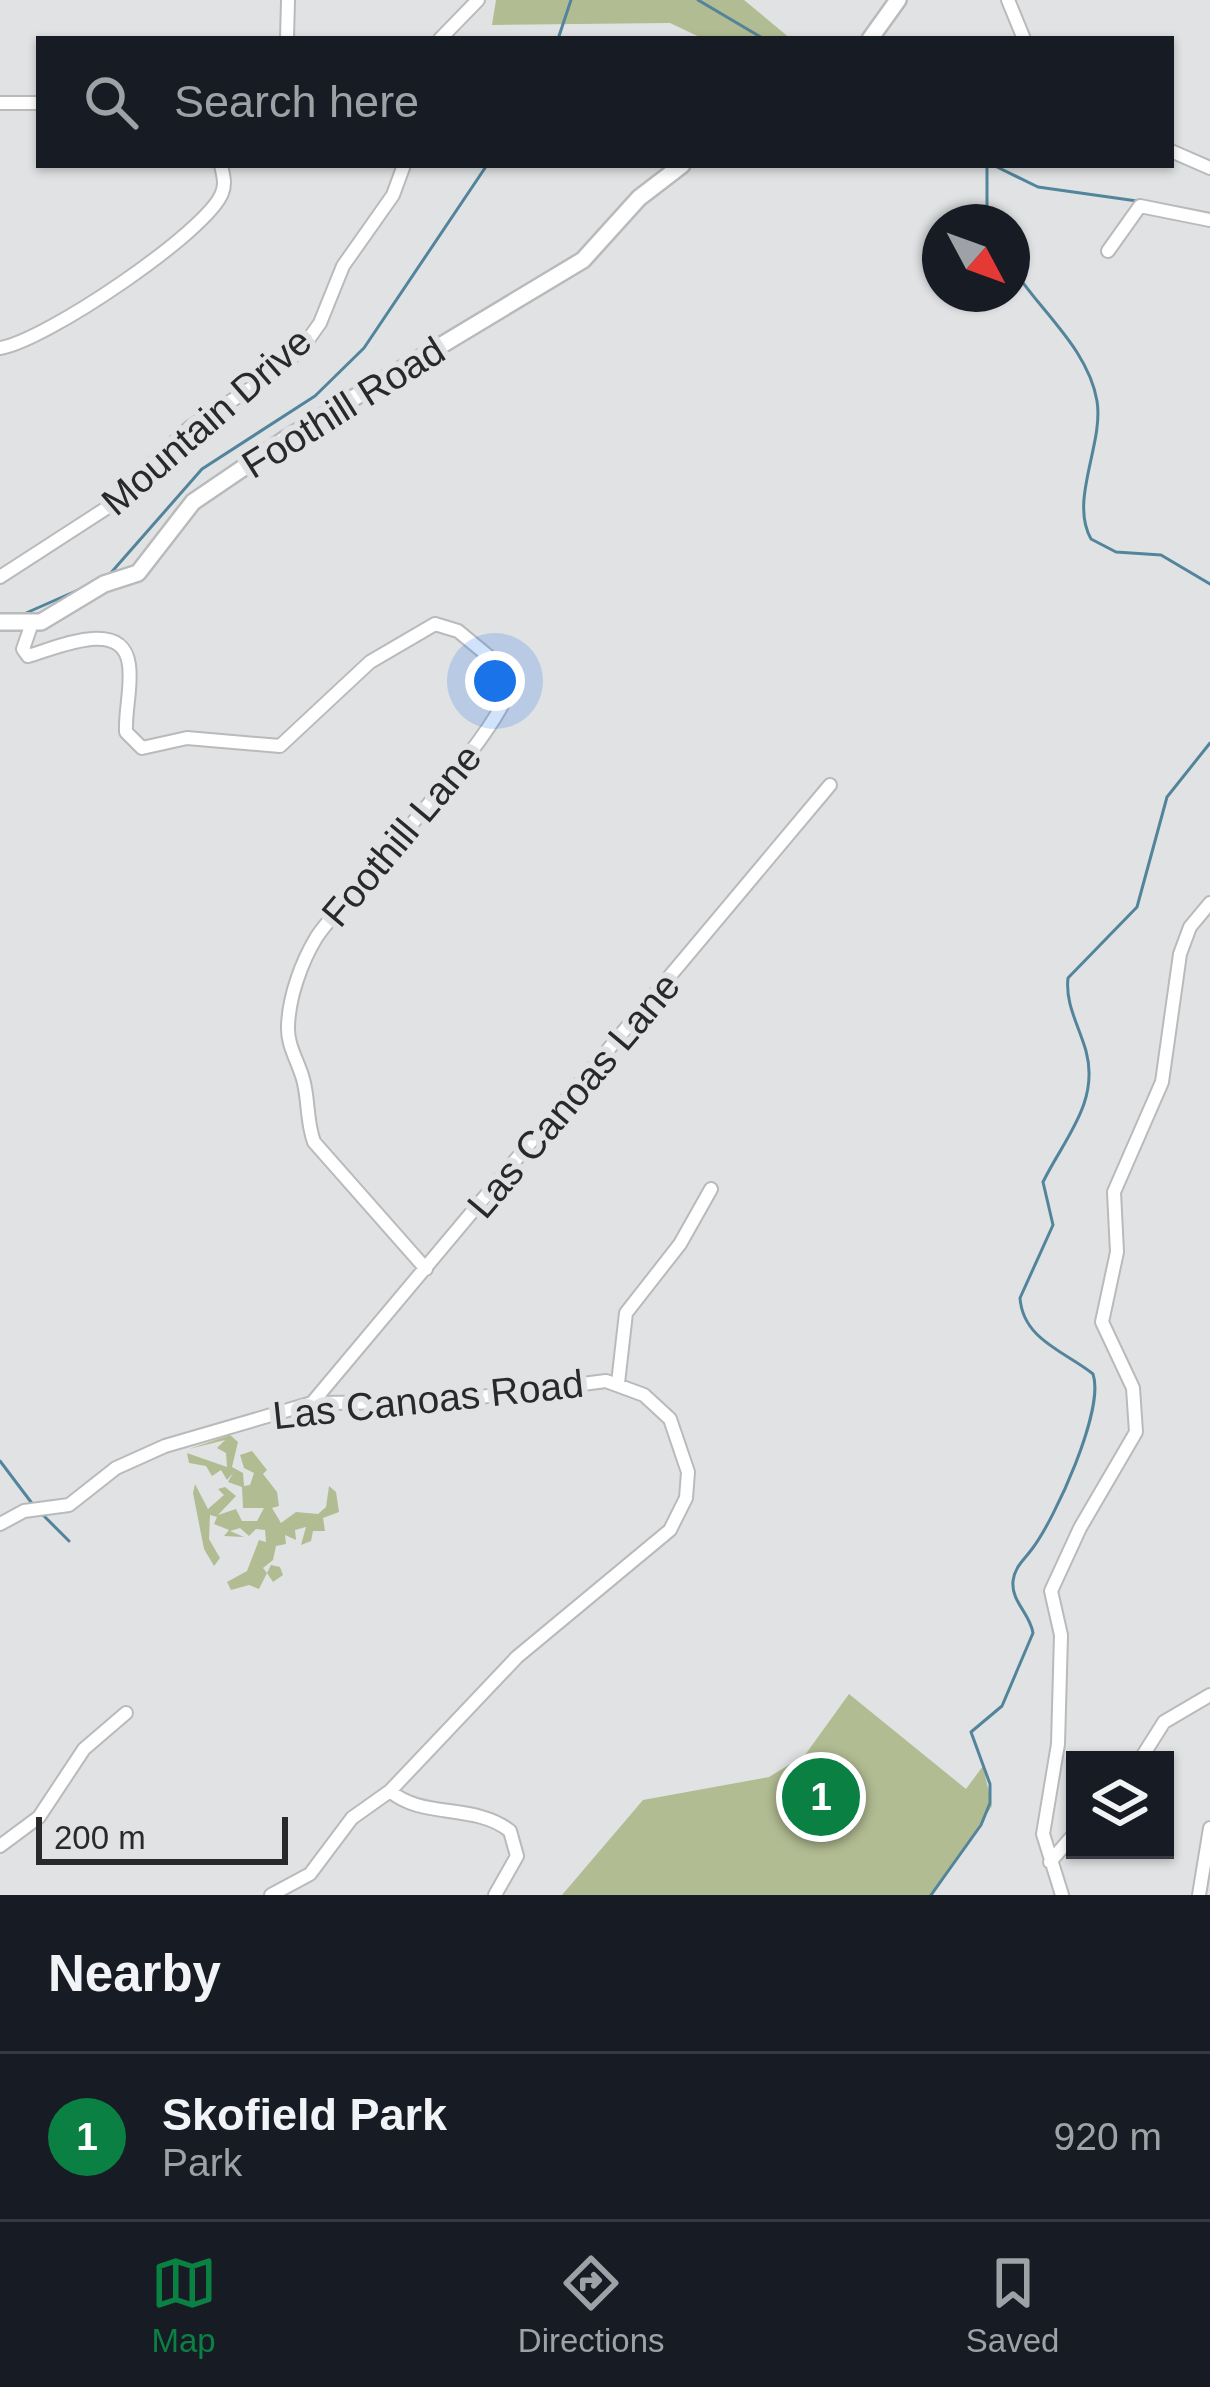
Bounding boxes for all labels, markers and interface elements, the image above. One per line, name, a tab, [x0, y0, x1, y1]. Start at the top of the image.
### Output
search box	[36, 36, 1174, 168]
icon: search	[78, 69, 144, 135]
text: Search here	[174, 76, 419, 127]
north arrow	[922, 204, 1030, 312]
street label: Mountain Drive	[93, 319, 319, 524]
street label: Foothill Road	[234, 328, 452, 487]
your location	[465, 651, 525, 711]
street label: Foothill Lane	[313, 736, 490, 935]
street label: Las Canoas Lane	[459, 964, 688, 1226]
street label: Las Canoas Road	[271, 1362, 586, 1437]
map controls	[1066, 1751, 1174, 1859]
button: layers	[1066, 1751, 1174, 1859]
pin: 1	[782, 1752, 860, 1842]
scale bar	[36, 1811, 288, 1864]
text: 200 m	[54, 1819, 146, 1856]
text: Nearby	[48, 1945, 221, 2002]
text: Skofield Park	[162, 2089, 447, 2140]
text: 1	[76, 2115, 98, 2158]
text: 920 m	[1054, 2115, 1162, 2158]
text: Park	[162, 2141, 242, 2184]
tab: Map	[151, 2250, 217, 2360]
tab: Directions	[518, 2250, 665, 2360]
tab: Saved	[966, 2250, 1059, 2360]

